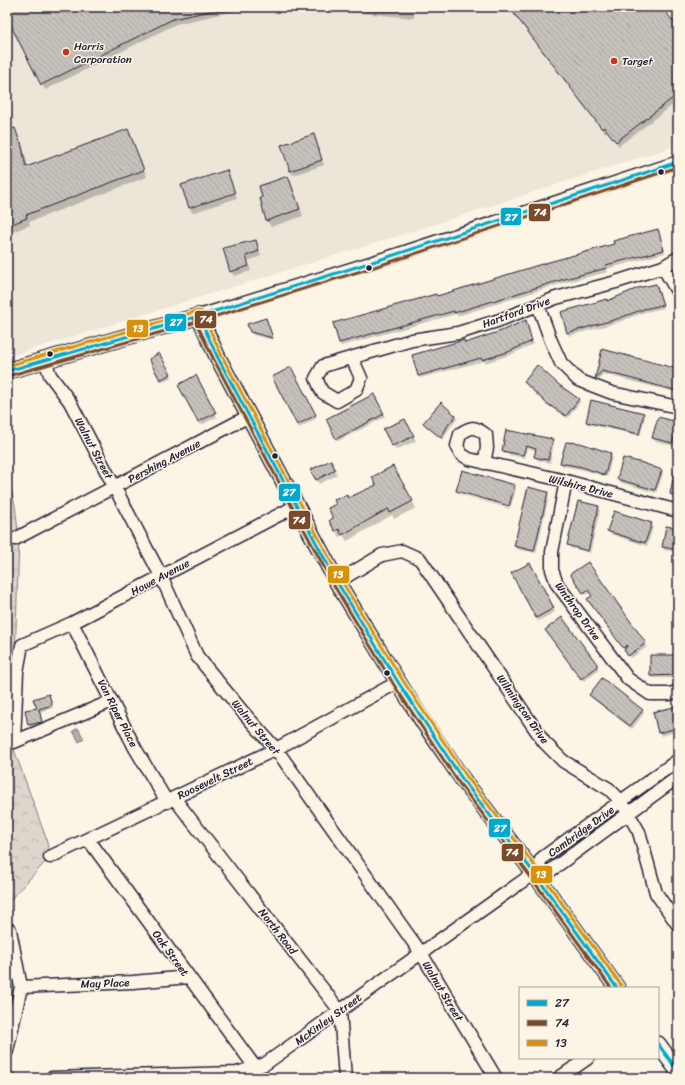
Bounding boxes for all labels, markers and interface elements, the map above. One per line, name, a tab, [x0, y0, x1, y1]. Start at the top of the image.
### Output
place label: Harris Corporation	[74, 37, 132, 69]
marker: Harris Corporation	[61, 47, 71, 57]
place label: Target	[622, 52, 653, 71]
marker: Target	[609, 56, 619, 66]
unlabelled marker	[656, 167, 666, 177]
line badge: 74	[528, 203, 551, 222]
text: 74	[533, 203, 547, 222]
line badge: 27	[500, 207, 522, 226]
text: 27	[504, 208, 519, 227]
unlabelled marker	[364, 263, 374, 273]
street label: Hartford Drive	[480, 291, 553, 334]
line badge: 74	[194, 310, 217, 329]
text: 74	[199, 310, 213, 329]
line badge: 27	[164, 313, 187, 332]
text: 27	[169, 313, 184, 332]
line badge: 13	[126, 319, 149, 338]
text: 13	[133, 319, 144, 338]
unlabelled marker	[45, 349, 55, 359]
street label: Walnut Street	[69, 414, 118, 483]
street label: Pershing Avenue	[124, 434, 204, 489]
unlabelled marker	[270, 451, 280, 461]
street label: Wilshire Drive	[547, 469, 616, 504]
line badge: 27	[278, 483, 301, 502]
text: 27	[282, 483, 297, 502]
line badge: 74	[288, 510, 311, 530]
text: 74	[292, 511, 306, 530]
street label: Howe Avenue	[127, 554, 194, 601]
line badge: 13	[327, 565, 350, 584]
text: 13	[333, 565, 344, 584]
street label: Wnthrop Drive	[550, 578, 606, 645]
unlabelled marker	[382, 668, 392, 678]
street label: Wilmington Drive	[491, 670, 554, 748]
street label: Van Riper Place	[92, 676, 143, 751]
street label: Walnut Street	[227, 695, 285, 760]
street label: Roosevelt Street	[174, 752, 256, 805]
street label: Cambridge Drive	[544, 800, 619, 862]
line badge: 27	[488, 818, 511, 838]
text: 27	[493, 819, 508, 838]
line badge: 74	[501, 843, 524, 862]
text: 74	[505, 843, 519, 862]
line badge: 13	[530, 865, 553, 884]
text: 13	[536, 865, 547, 884]
street label: North Road	[253, 904, 303, 960]
street label: Oak Street	[147, 926, 194, 981]
street label: Walnut Street	[417, 957, 468, 1026]
street label: May Place	[80, 973, 131, 994]
legend	[519, 987, 659, 1059]
street label: McKinley Street	[291, 988, 366, 1050]
text: 27	[555, 992, 570, 1014]
text: 74	[555, 1012, 570, 1034]
text: 13	[555, 1032, 567, 1054]

